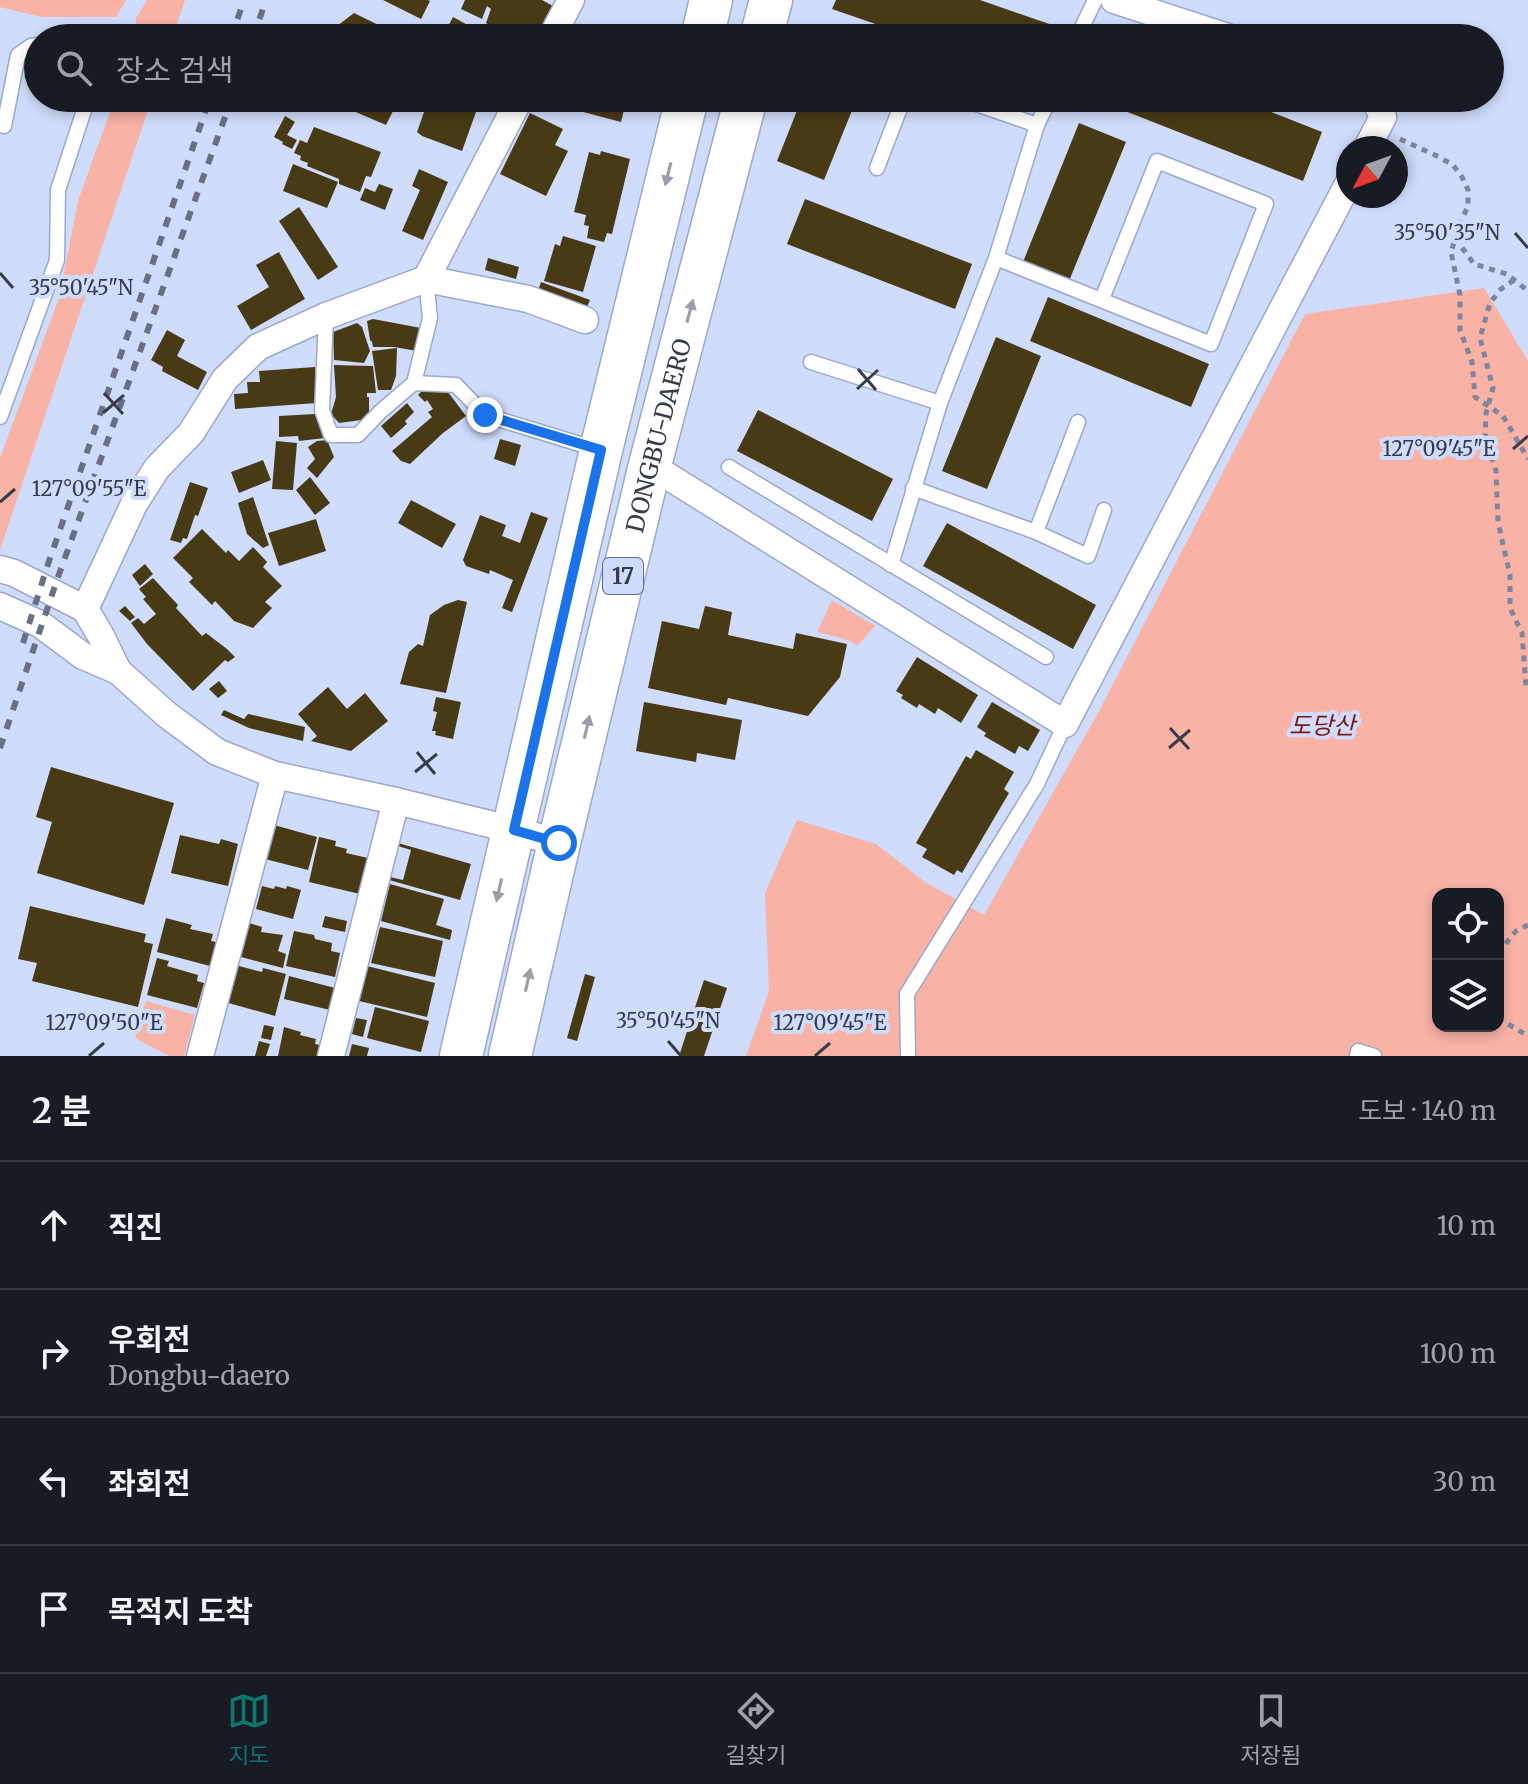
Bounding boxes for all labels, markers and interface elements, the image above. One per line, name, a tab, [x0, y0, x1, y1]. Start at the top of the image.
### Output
search box	[24, 24, 1504, 112]
icon: search	[52, 46, 96, 90]
text: 장소 검색	[116, 51, 234, 89]
north arrow	[1336, 136, 1408, 208]
one-way arrow	[662, 161, 674, 186]
text: 35°50'35"N	[1394, 220, 1501, 245]
text: 35°50'45"N	[29, 275, 134, 300]
one-way arrow	[684, 299, 696, 324]
street label: DONGBU-DAERO	[619, 335, 698, 536]
route end	[467, 397, 503, 433]
text: 127°09'45"E	[1383, 436, 1496, 461]
text: 127°09'55"E	[32, 476, 147, 501]
road number: 17	[603, 558, 643, 594]
park label: 도당산	[1289, 710, 1358, 741]
one-way arrow	[581, 714, 594, 739]
route start	[541, 825, 577, 861]
one-way arrow	[493, 878, 505, 903]
map controls	[1432, 888, 1504, 1032]
button: locate	[1432, 888, 1504, 960]
button: layers	[1432, 960, 1504, 1032]
one-way arrow	[522, 967, 534, 992]
text: 35°50'45"N	[616, 1008, 721, 1033]
text: 127°09'50"E	[46, 1010, 163, 1035]
text: 127°09'45"E	[774, 1010, 887, 1035]
text: 2 분	[32, 1090, 91, 1132]
text: 도보 · 140 m	[1358, 1094, 1496, 1127]
icon: ahead	[32, 1203, 76, 1247]
text: 직진	[108, 1208, 163, 1246]
text: 10 m	[1437, 1209, 1496, 1242]
text: 우회전	[108, 1320, 191, 1358]
icon: right	[32, 1331, 76, 1375]
text: 100 m	[1420, 1337, 1496, 1370]
text: Dongbu-daero	[108, 1359, 290, 1392]
icon: left	[32, 1459, 76, 1503]
text: 좌회전	[108, 1464, 191, 1502]
text: 30 m	[1433, 1465, 1496, 1498]
icon: arrive	[32, 1587, 76, 1631]
text: 목적지 도착	[108, 1592, 253, 1630]
tab: 지도	[227, 1689, 271, 1769]
tab: 길찾기	[725, 1689, 786, 1769]
tab: 저장됨	[1240, 1689, 1301, 1769]

